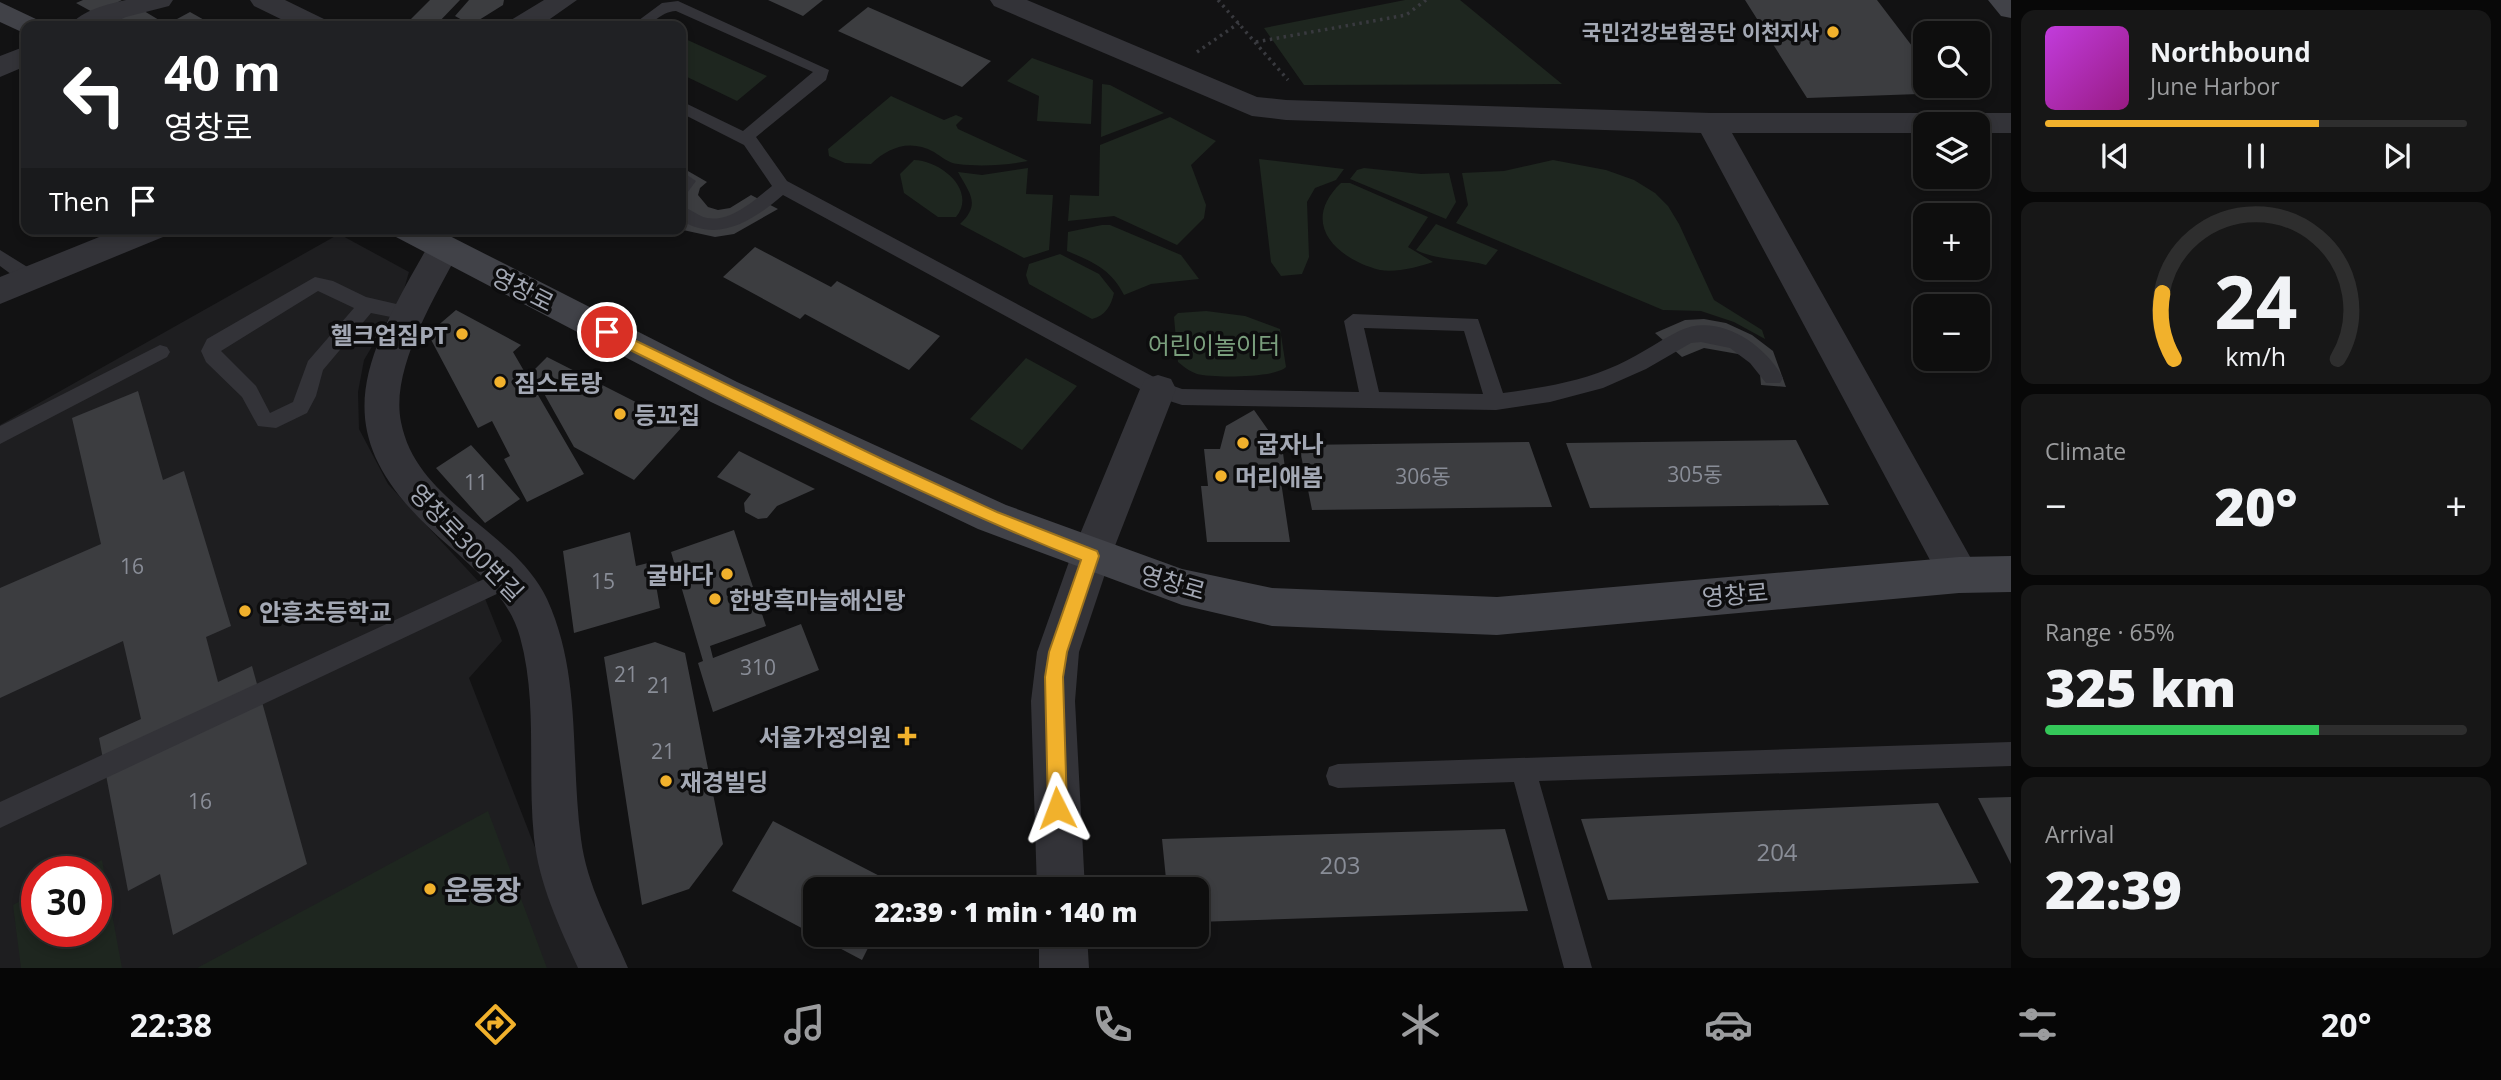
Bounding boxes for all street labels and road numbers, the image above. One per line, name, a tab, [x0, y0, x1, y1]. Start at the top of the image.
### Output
street label: 영창로	[486, 259, 560, 319]
street label: 영창로300번길	[402, 476, 532, 608]
street label: 영창로	[1137, 557, 1209, 607]
street label: 영창로	[1701, 575, 1769, 613]

